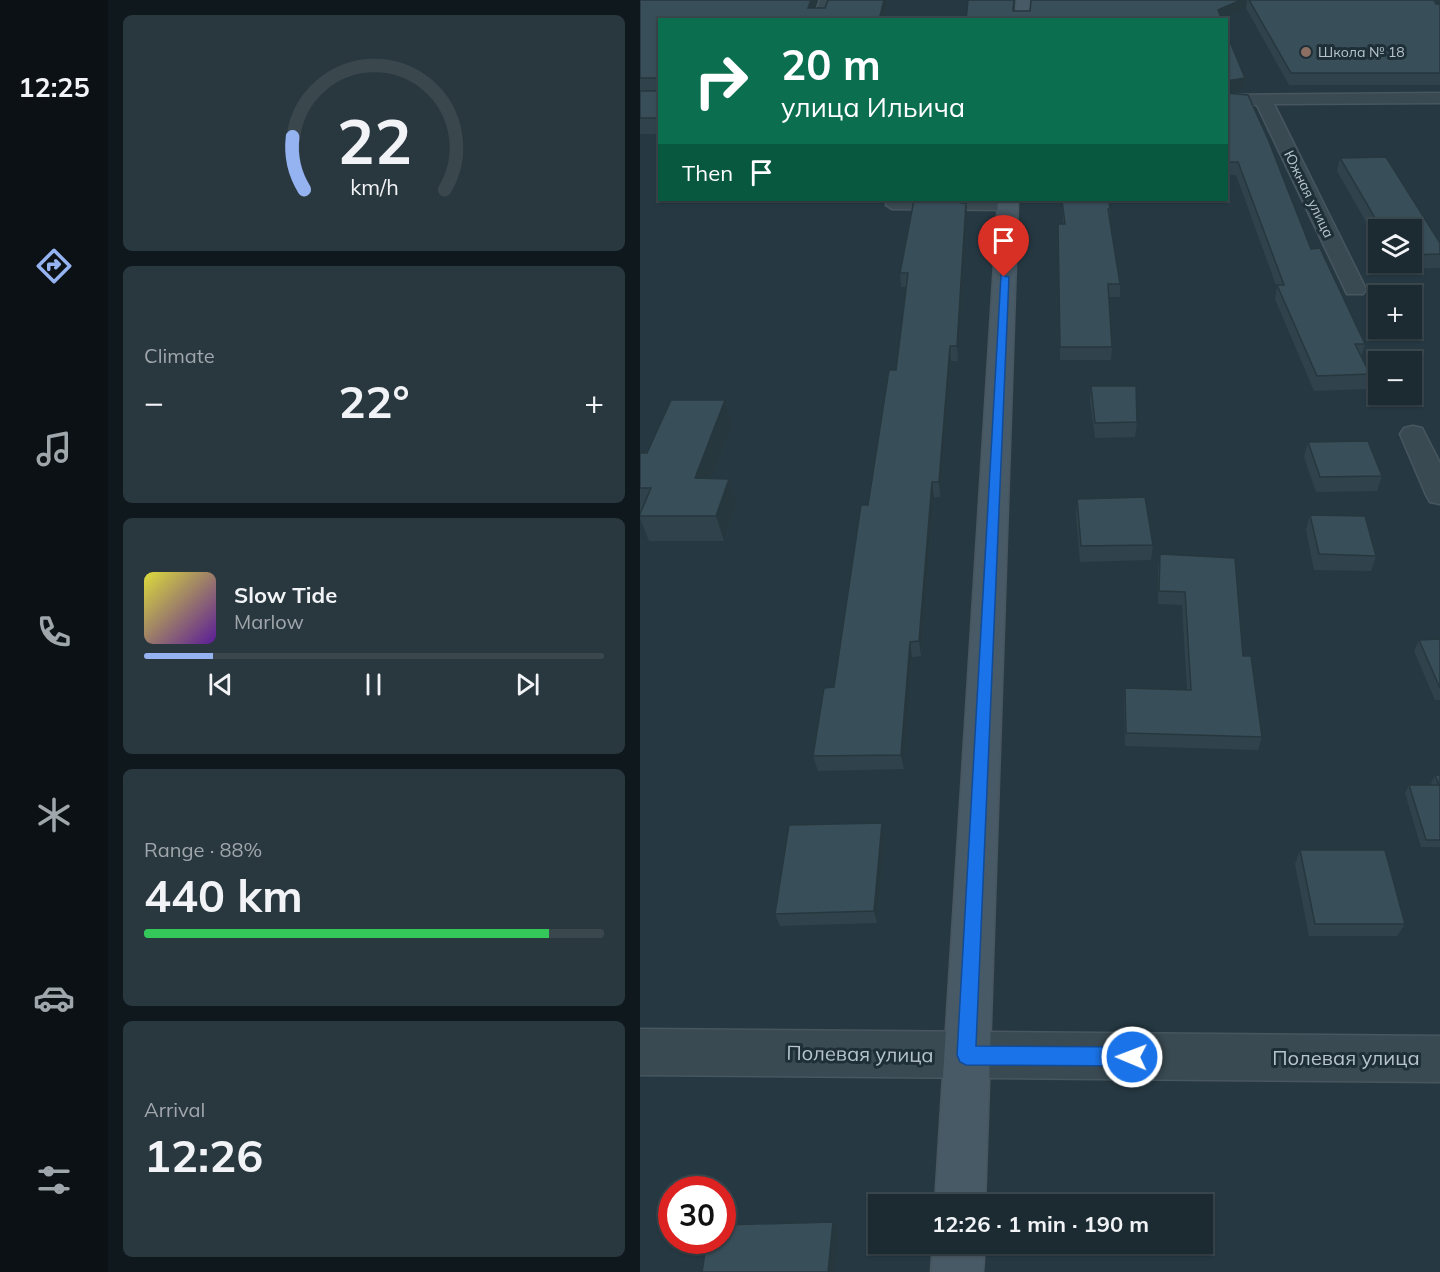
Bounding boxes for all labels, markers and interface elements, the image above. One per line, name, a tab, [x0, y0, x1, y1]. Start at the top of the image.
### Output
text: 20 m	[781, 38, 881, 91]
icon: right	[682, 42, 760, 120]
place label: Школа № 18	[1318, 43, 1405, 61]
marker: Школа № 18	[1299, 45, 1313, 59]
text: 12:25	[18, 70, 90, 104]
text: улица Ильича	[781, 90, 965, 124]
text: 22	[337, 101, 411, 180]
street label: Южная улица	[1280, 147, 1338, 241]
icon: arrive	[745, 156, 778, 189]
text: Then	[682, 159, 733, 187]
text: km/h	[350, 174, 398, 201]
pin	[978, 215, 1029, 277]
map controls	[1368, 219, 1422, 405]
button: layers	[1368, 219, 1422, 273]
icon: arrive	[987, 224, 1020, 257]
icon: directions	[33, 245, 75, 287]
button: +	[1368, 285, 1422, 339]
text: Climate	[144, 343, 215, 368]
button: −	[1368, 351, 1422, 405]
text: 22°	[338, 373, 410, 429]
text: −	[144, 381, 164, 422]
text: +	[584, 381, 604, 422]
icon: music	[33, 428, 75, 470]
text: Slow Tide	[234, 581, 337, 609]
text: Marlow	[234, 609, 304, 634]
icon: phone	[33, 611, 75, 653]
icon: previous	[204, 668, 237, 701]
icon: pause	[357, 668, 390, 701]
icon: next	[511, 668, 544, 701]
icon: climate	[33, 794, 75, 836]
text: Range · 88%	[144, 837, 262, 862]
text: 440 km	[144, 867, 303, 923]
icon: car	[33, 977, 75, 1019]
position arrow	[1100, 1025, 1164, 1089]
street label: Полевая улица	[786, 1040, 934, 1067]
street label: Полевая улица	[1272, 1045, 1420, 1070]
text: Arrival	[144, 1097, 205, 1122]
text: 12:26	[144, 1127, 263, 1183]
icon: filters	[33, 1159, 75, 1201]
speed limit sign: 30	[658, 1176, 736, 1254]
text: 12:26 · 1 min · 190 m	[932, 1210, 1149, 1238]

